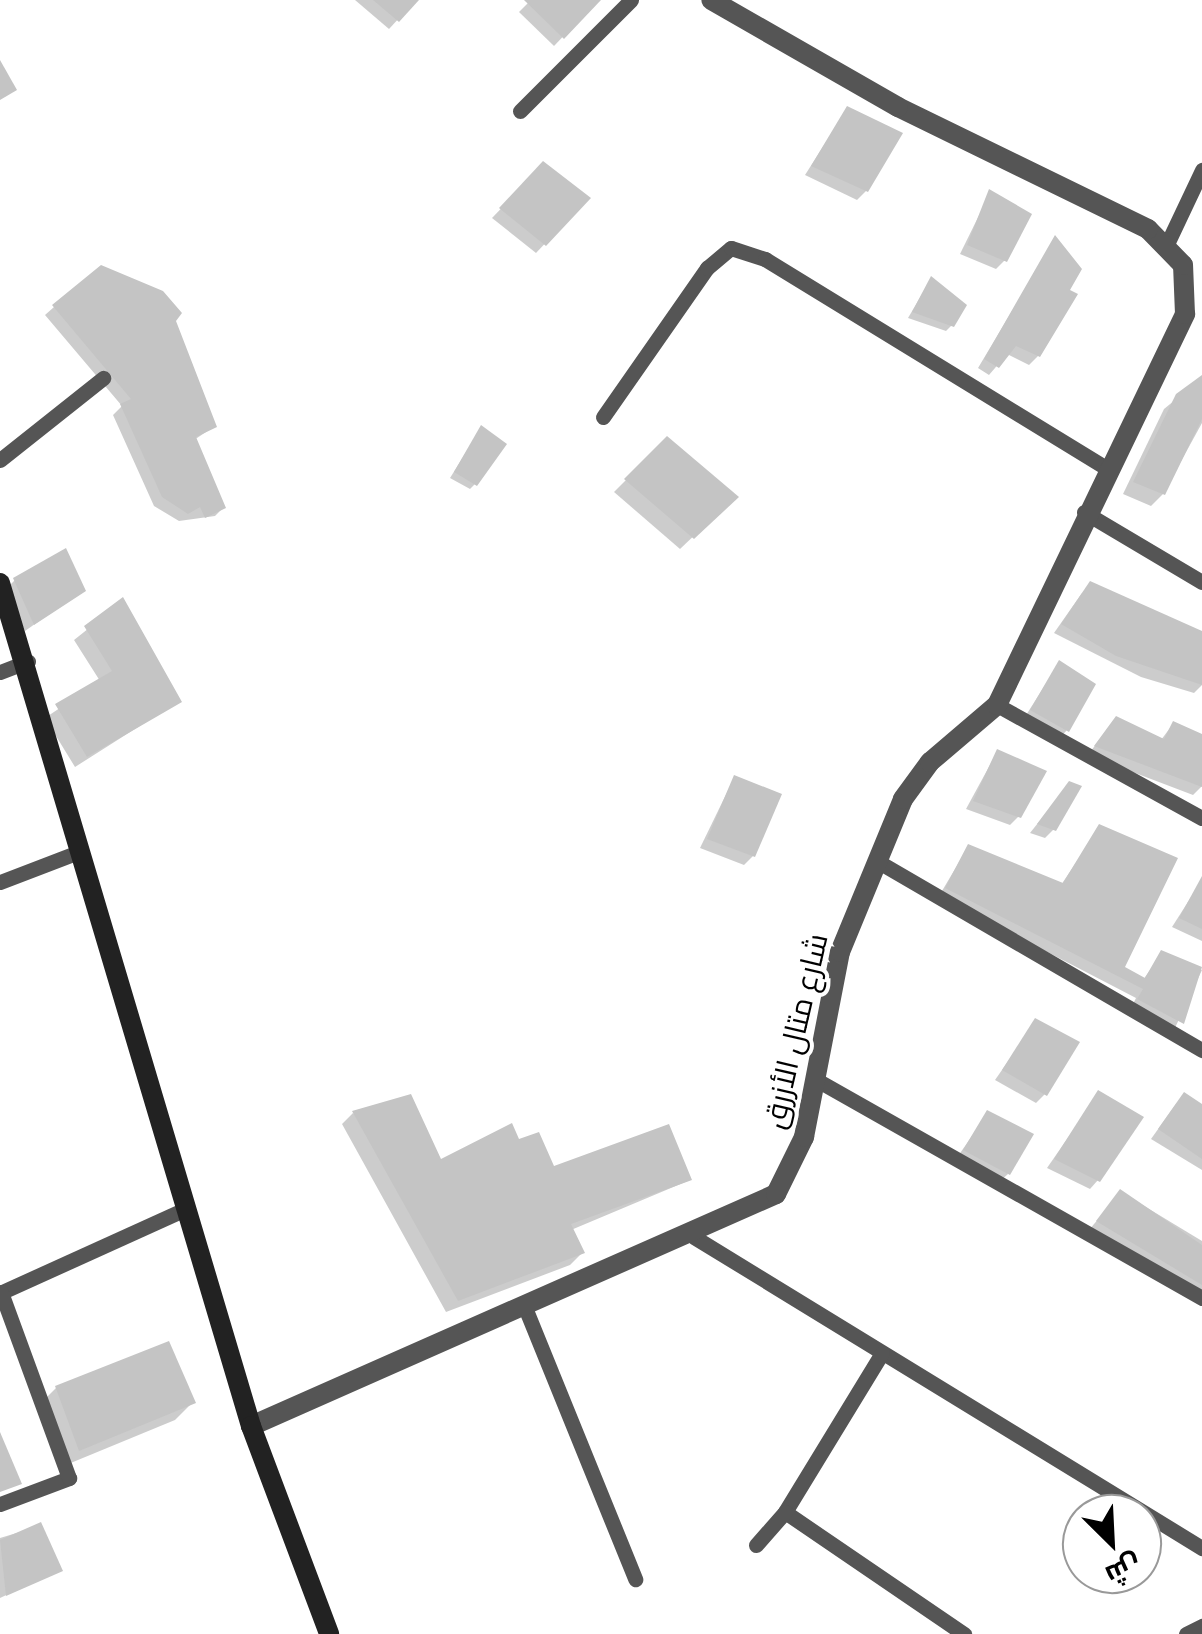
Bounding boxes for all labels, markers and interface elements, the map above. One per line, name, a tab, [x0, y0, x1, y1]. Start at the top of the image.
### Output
street label: شارع متال الأزرق	[756, 930, 836, 1132]
north arrow	[1062, 1494, 1162, 1594]
text: ش	[1100, 1548, 1147, 1592]

